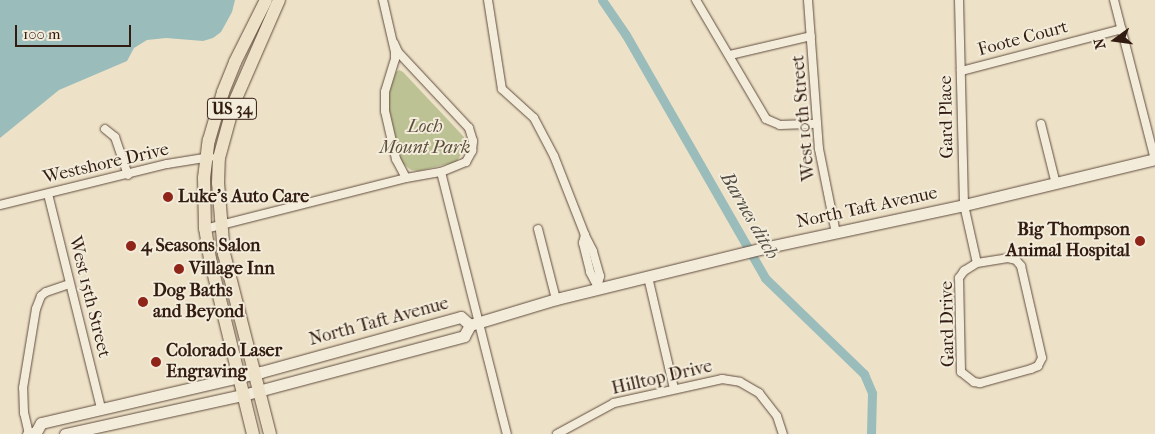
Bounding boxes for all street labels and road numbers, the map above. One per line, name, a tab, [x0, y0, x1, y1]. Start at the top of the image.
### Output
street label: Foote Court	[976, 17, 1070, 61]
street label: West 10th Street	[788, 54, 820, 182]
street label: Gard Place	[935, 75, 959, 159]
road number: US 34	[206, 96, 258, 122]
street label: Westshore Drive	[41, 139, 171, 189]
street label: North Taft Avenue	[794, 182, 940, 234]
street label: West 15th Street	[63, 234, 115, 360]
street label: Gard Drive	[936, 281, 960, 367]
street label: North Taft Avenue	[307, 293, 451, 351]
street label: Hilltop Drive	[610, 356, 714, 400]

